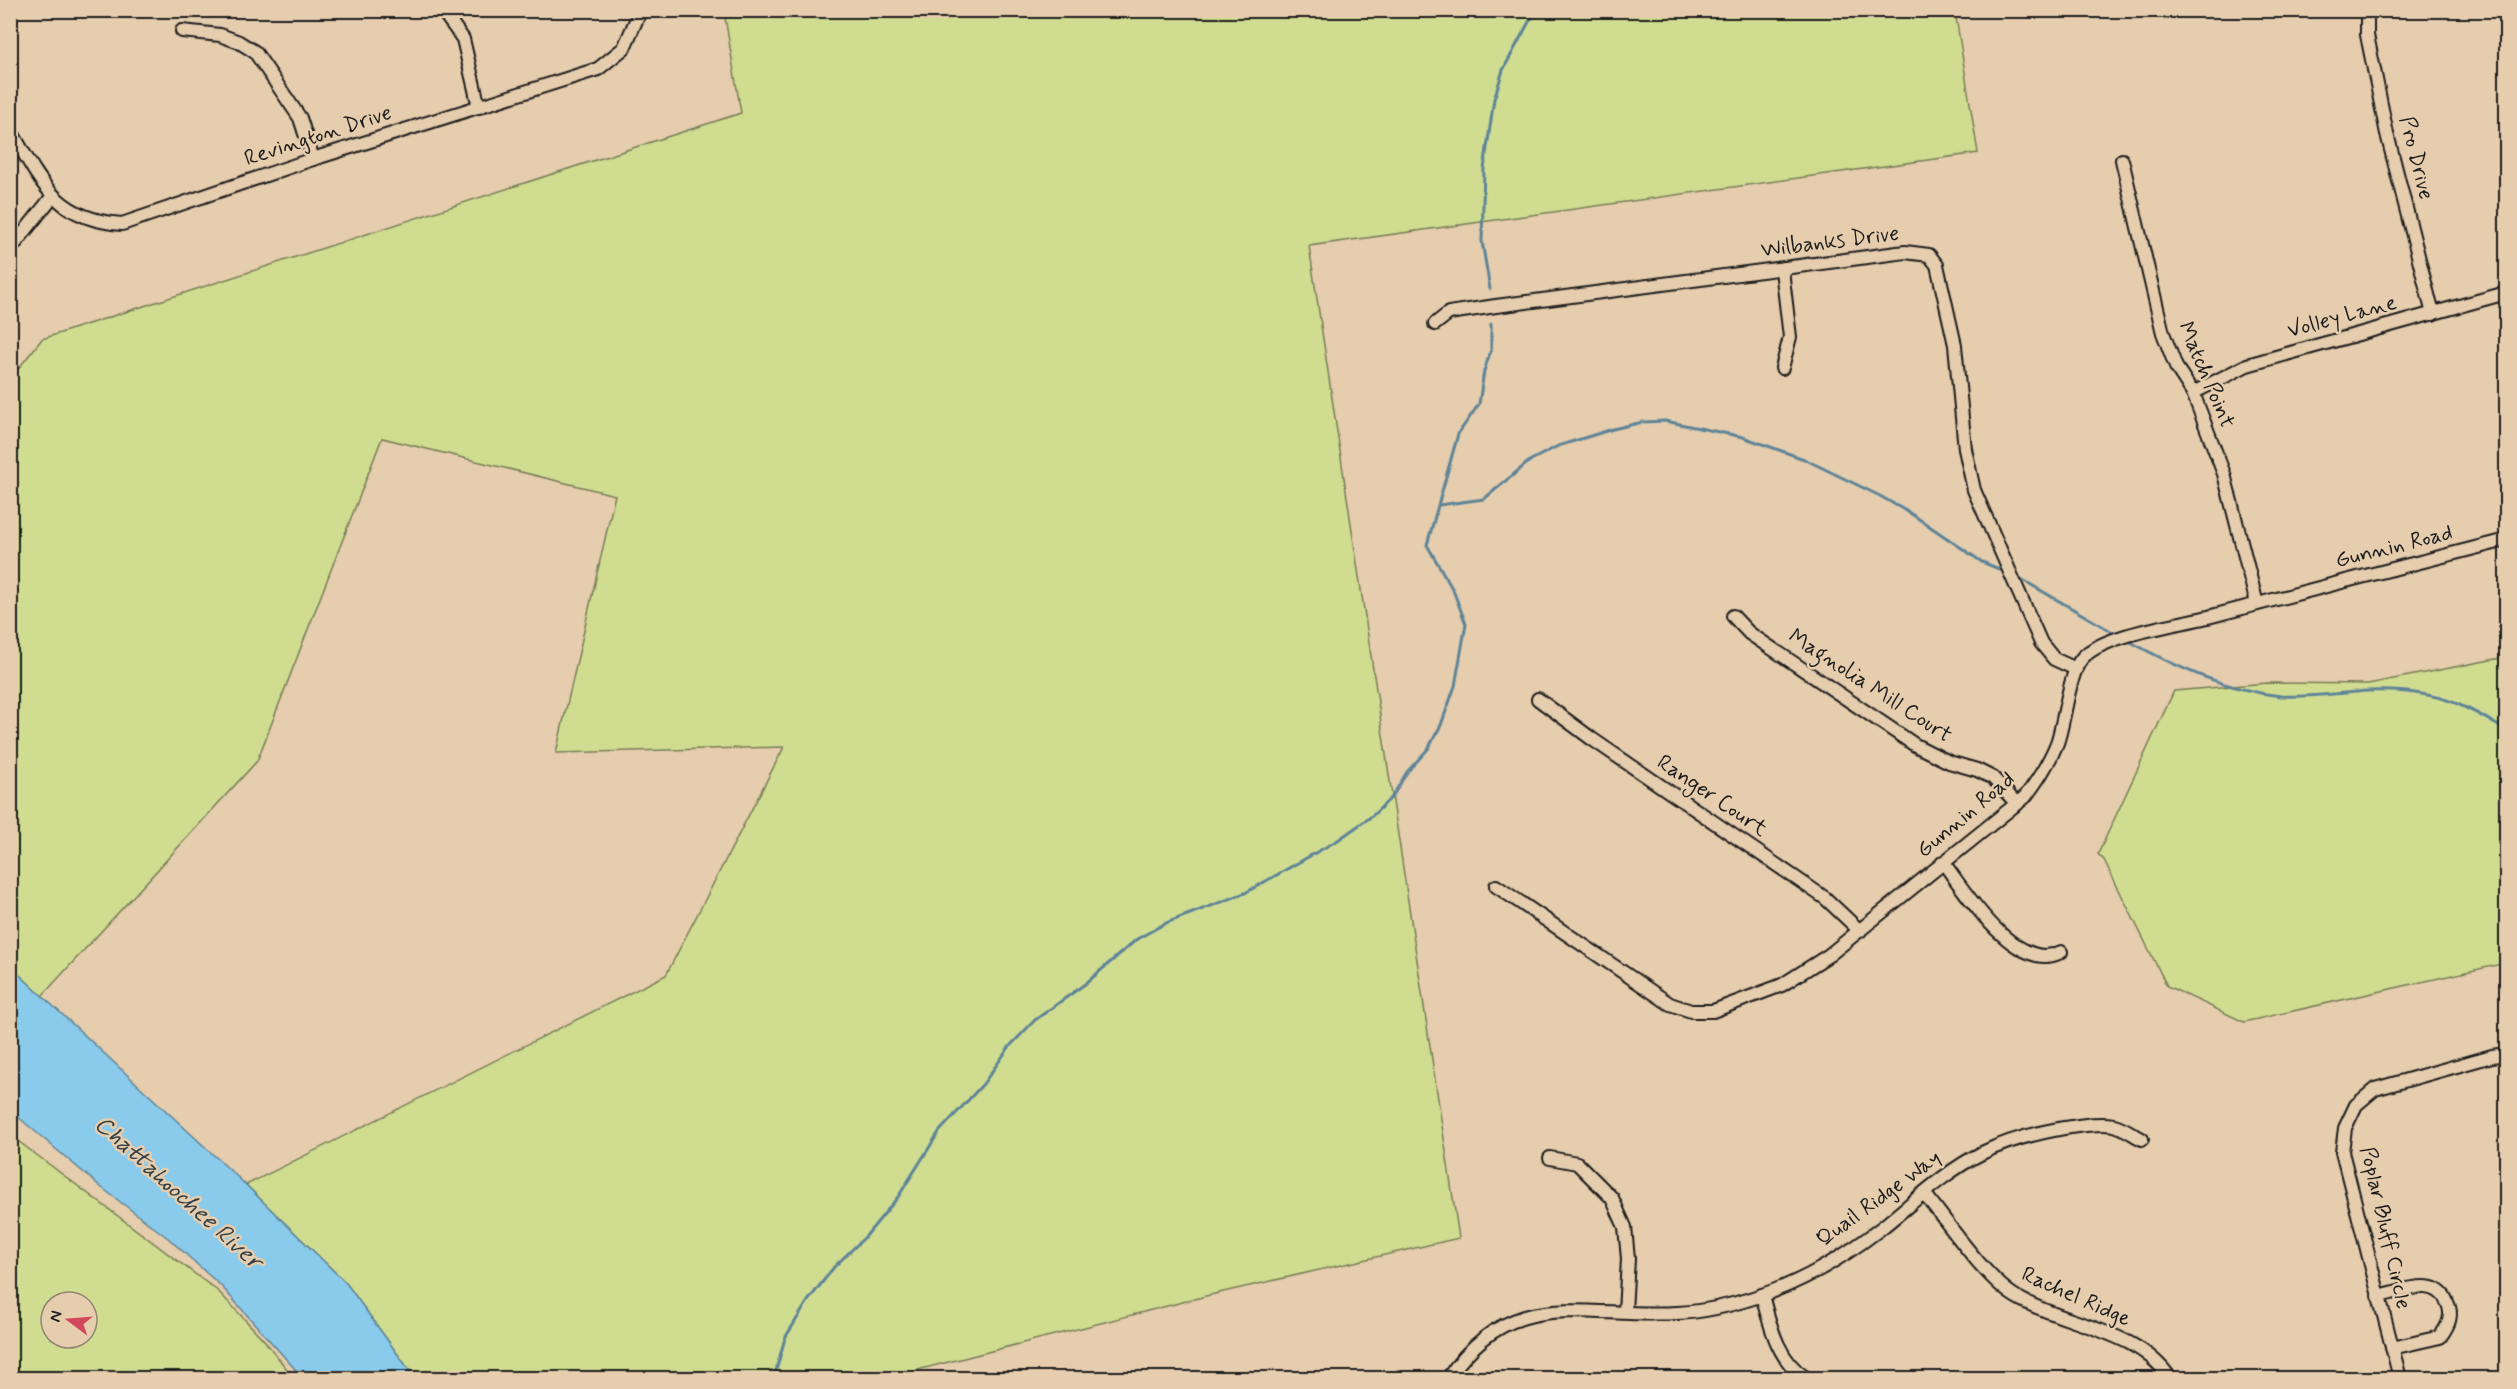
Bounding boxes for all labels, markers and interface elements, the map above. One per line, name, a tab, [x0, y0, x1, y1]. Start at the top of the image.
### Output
street label: Revington Drive	[241, 99, 396, 174]
street label: Pro Drive	[2392, 113, 2440, 203]
street label: Wilbanks Drive	[1759, 220, 1901, 264]
street label: Volley Lane	[2284, 289, 2400, 345]
street label: Match Point	[2171, 317, 2241, 433]
street label: Gunnin Road	[2332, 519, 2456, 575]
street label: Magnolia Mill Court	[1781, 623, 1957, 752]
street label: Ranger Court	[1650, 749, 1773, 846]
street label: Gunnin Road	[1911, 766, 2021, 864]
water label: Chattahoochee River	[87, 1109, 271, 1279]
street label: Quail Ridge Way	[1811, 1144, 1947, 1254]
street label: Poplar Bluff Circle	[2353, 1144, 2417, 1312]
street label: Rachel Ridge	[2017, 1260, 2135, 1334]
north arrow	[39, 1290, 99, 1350]
text: N	[44, 1308, 68, 1324]

